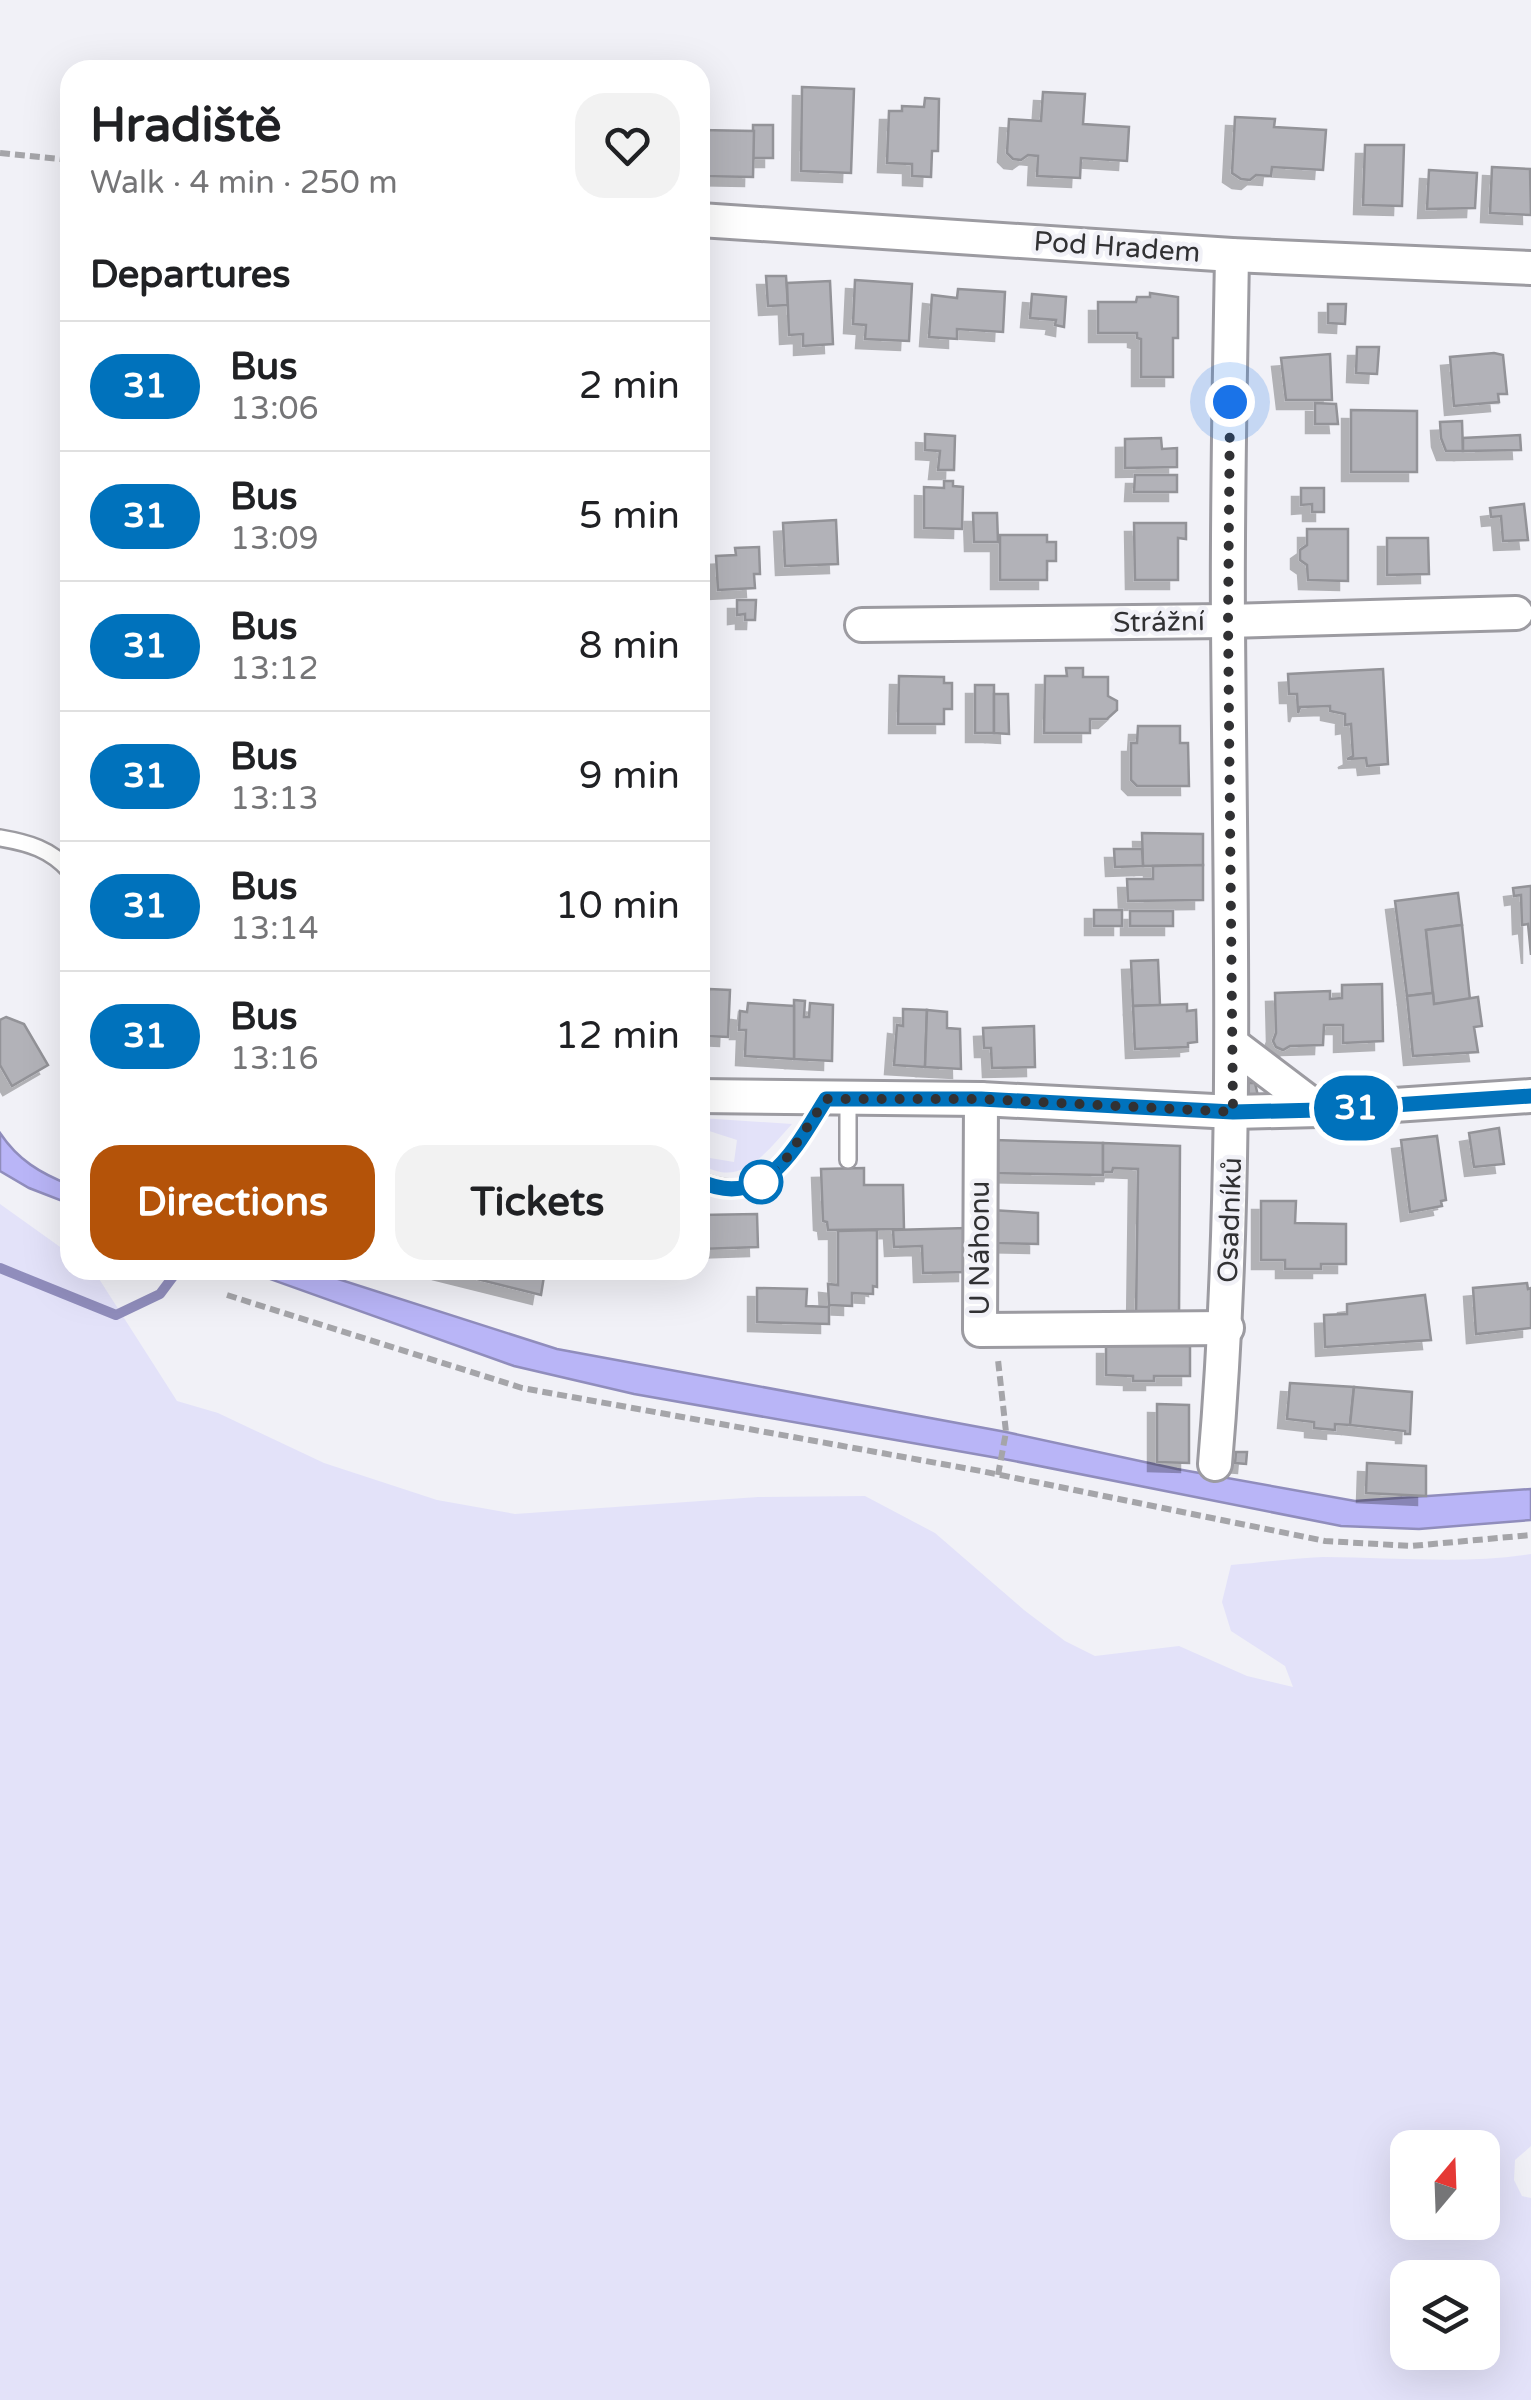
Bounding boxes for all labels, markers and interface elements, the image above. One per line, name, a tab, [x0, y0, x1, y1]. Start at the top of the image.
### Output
button: heart	[575, 93, 680, 198]
text: Hradiště	[90, 97, 281, 155]
text: Walk · 4 min · 250 m	[90, 164, 398, 202]
street label: Pod Hradem	[1033, 224, 1201, 270]
text: Departures	[90, 252, 291, 298]
text: Bus	[230, 344, 297, 390]
text: 2 min	[579, 363, 680, 409]
text: 31	[123, 365, 167, 407]
your location	[1205, 377, 1255, 427]
text: 13:06	[230, 390, 319, 428]
text: Bus	[230, 474, 297, 520]
text: 5 min	[579, 493, 680, 539]
text: 31	[123, 495, 167, 537]
text: 13:09	[230, 520, 319, 558]
text: Bus	[230, 604, 297, 650]
street label: Strážní	[1113, 604, 1205, 640]
text: 8 min	[579, 623, 680, 669]
text: 31	[123, 625, 167, 667]
text: 13:12	[230, 650, 319, 688]
text: Bus	[230, 734, 297, 780]
text: 9 min	[579, 753, 680, 799]
text: 31	[123, 755, 167, 797]
text: 13:13	[230, 780, 319, 818]
text: Bus	[230, 864, 297, 910]
text: 10 min	[555, 883, 680, 929]
text: 31	[123, 885, 167, 927]
text: 13:14	[230, 910, 319, 948]
text: Bus	[230, 994, 297, 1040]
text: 12 min	[555, 1013, 680, 1059]
text: 31	[123, 1015, 167, 1057]
text: 13:16	[230, 1040, 319, 1078]
line badge: 31	[1311, 1076, 1401, 1140]
text: 31	[1334, 1087, 1378, 1129]
button: Directions	[90, 1145, 375, 1260]
button: Tickets	[395, 1145, 680, 1260]
street label: Osadníků	[1211, 1157, 1249, 1283]
unlabelled marker	[740, 1161, 782, 1203]
street label: U Náhonu	[963, 1181, 997, 1315]
north arrow	[1390, 2130, 1500, 2240]
map controls	[1390, 2130, 1500, 2370]
button: layers	[1390, 2260, 1500, 2370]

